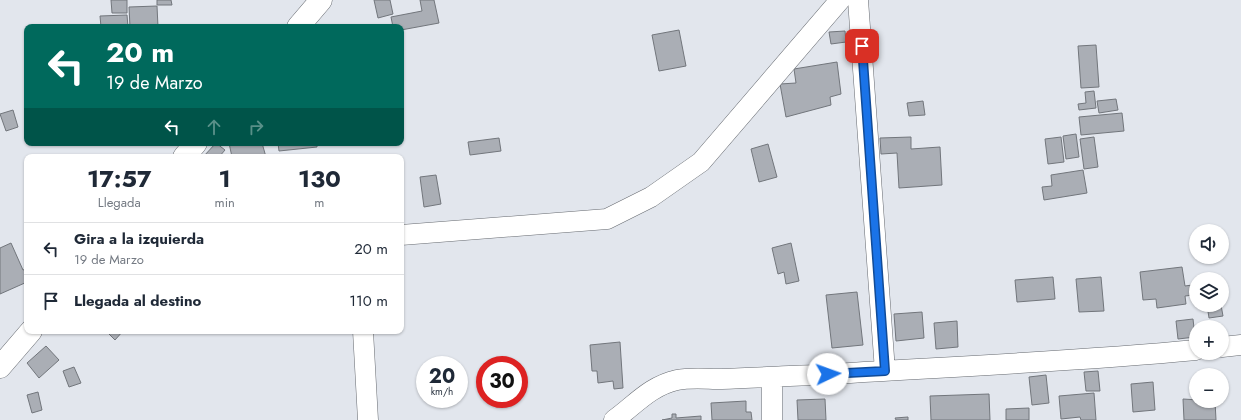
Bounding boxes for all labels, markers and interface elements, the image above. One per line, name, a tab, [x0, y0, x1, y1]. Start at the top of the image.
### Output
pin	[845, 29, 879, 63]
text: 20 m	[106, 32, 174, 73]
icon: arrive	[851, 35, 873, 57]
icon: left	[40, 40, 92, 92]
text: 19 de Marzo	[106, 70, 203, 96]
icon: left	[161, 116, 183, 138]
icon: ahead	[203, 116, 225, 138]
icon: right	[245, 116, 267, 138]
text: 17:57	[87, 161, 151, 196]
text: 1	[219, 161, 231, 196]
text: 130	[298, 161, 341, 196]
text: Llegada	[98, 193, 141, 212]
text: min	[215, 193, 235, 212]
text: m	[314, 193, 325, 212]
map controls	[1189, 224, 1229, 408]
button: sound	[1189, 224, 1229, 264]
text: Gira a la izquierda	[74, 228, 204, 250]
icon: left	[40, 238, 62, 260]
text: 20 m	[354, 238, 388, 260]
text: 19 de Marzo	[74, 250, 144, 269]
button: layers	[1189, 272, 1229, 312]
icon: arrive	[40, 290, 62, 312]
text: Llegada al destino	[74, 290, 201, 312]
text: 110 m	[349, 290, 388, 312]
button: +	[1189, 320, 1229, 360]
position arrow	[807, 353, 849, 395]
speed limit sign: 30	[476, 356, 528, 408]
text: 20	[429, 362, 455, 391]
button: −	[1189, 368, 1229, 408]
text: km/h	[431, 384, 453, 399]

